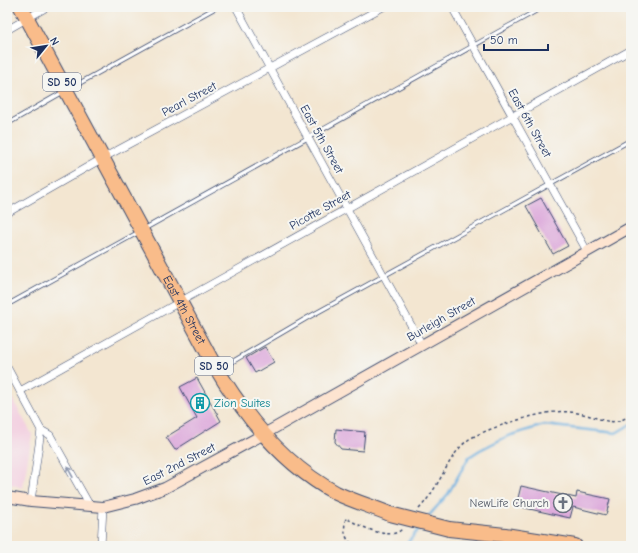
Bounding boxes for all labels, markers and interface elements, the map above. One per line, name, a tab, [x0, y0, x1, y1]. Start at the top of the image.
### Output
north arrow	[26, 26, 66, 66]
scale bar	[484, 26, 548, 52]
text: 50 m	[490, 33, 518, 47]
text: N	[47, 35, 62, 48]
road number: SD 50	[43, 73, 81, 91]
street label: Pearl Street	[159, 79, 219, 119]
street label: East 6th Street	[505, 86, 555, 160]
street label: East 5th Street	[297, 102, 347, 176]
street label: Picotte Street	[287, 187, 354, 233]
street label: East 4th Street	[160, 273, 209, 347]
street label: Burleigh Street	[404, 294, 478, 344]
road number: SD 50	[195, 357, 233, 375]
building icon: Zion Suites	[189, 392, 211, 414]
place label: Zion Suites	[214, 396, 270, 410]
street label: East 2nd Street	[141, 440, 218, 488]
one-way arrow	[66, 466, 74, 478]
church icon: NewLife Church	[552, 492, 574, 514]
place label: NewLife Church	[469, 496, 549, 510]

